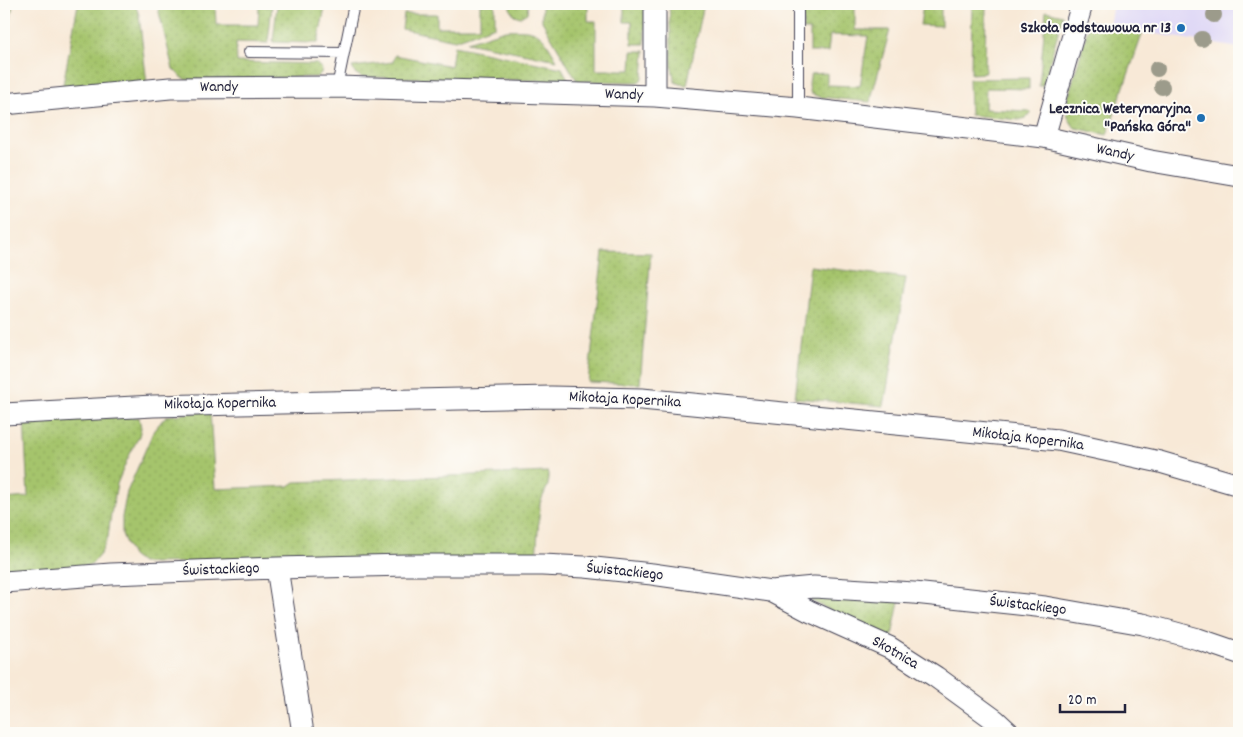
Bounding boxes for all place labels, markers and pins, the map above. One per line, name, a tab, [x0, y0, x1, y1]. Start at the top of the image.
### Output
place label: Szkoła Podstawowa nr 13	[1020, 17, 1171, 40]
marker: Szkoła Podstawowa nr 13	[1175, 22, 1187, 34]
place label: Lecznica Weterynaryjna "Pańska Góra"	[1049, 98, 1192, 139]
marker: Lecznica Weterynaryjna "Pańska Góra"	[1195, 112, 1207, 124]

